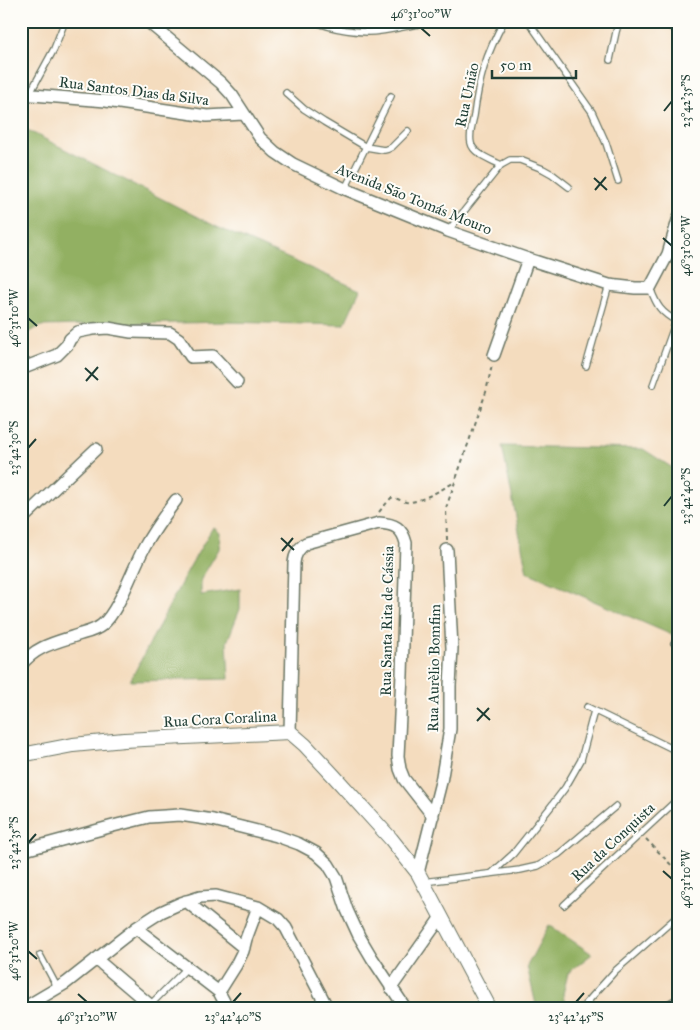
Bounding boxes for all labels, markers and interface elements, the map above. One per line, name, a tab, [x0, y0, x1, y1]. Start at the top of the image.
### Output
text: 46°31'00"W	[391, 7, 452, 21]
scale bar	[492, 48, 576, 80]
text: 50 m	[500, 56, 532, 74]
street label: Rua União	[451, 61, 483, 129]
street label: Rua Santos Dias da Silva	[58, 73, 211, 109]
text: 23°42'35"S	[679, 74, 693, 128]
street label: Avenida São Tomás Mouro	[333, 159, 495, 239]
text: 46°31'00"W	[679, 215, 693, 276]
text: 46°31'10"W	[7, 288, 21, 347]
text: 23°42'30"S	[7, 420, 21, 475]
text: 23°42'40"S	[679, 467, 693, 524]
street label: Rua Santa Rita de Cássia	[377, 545, 397, 696]
street label: Rua Aurèlio Bomfim	[424, 603, 444, 732]
street label: Rua Cora Coralina	[163, 707, 278, 731]
street label: Rua da Conquista	[568, 798, 660, 886]
text: 23°42'35"S	[7, 816, 21, 870]
text: 46°31'10"W	[679, 849, 693, 908]
text: 46°31'20"W	[7, 921, 21, 981]
text: 46°31'20"W	[57, 1010, 117, 1024]
text: 23°42'40"S	[205, 1010, 262, 1024]
text: 23°42'45"S	[548, 1010, 604, 1024]

